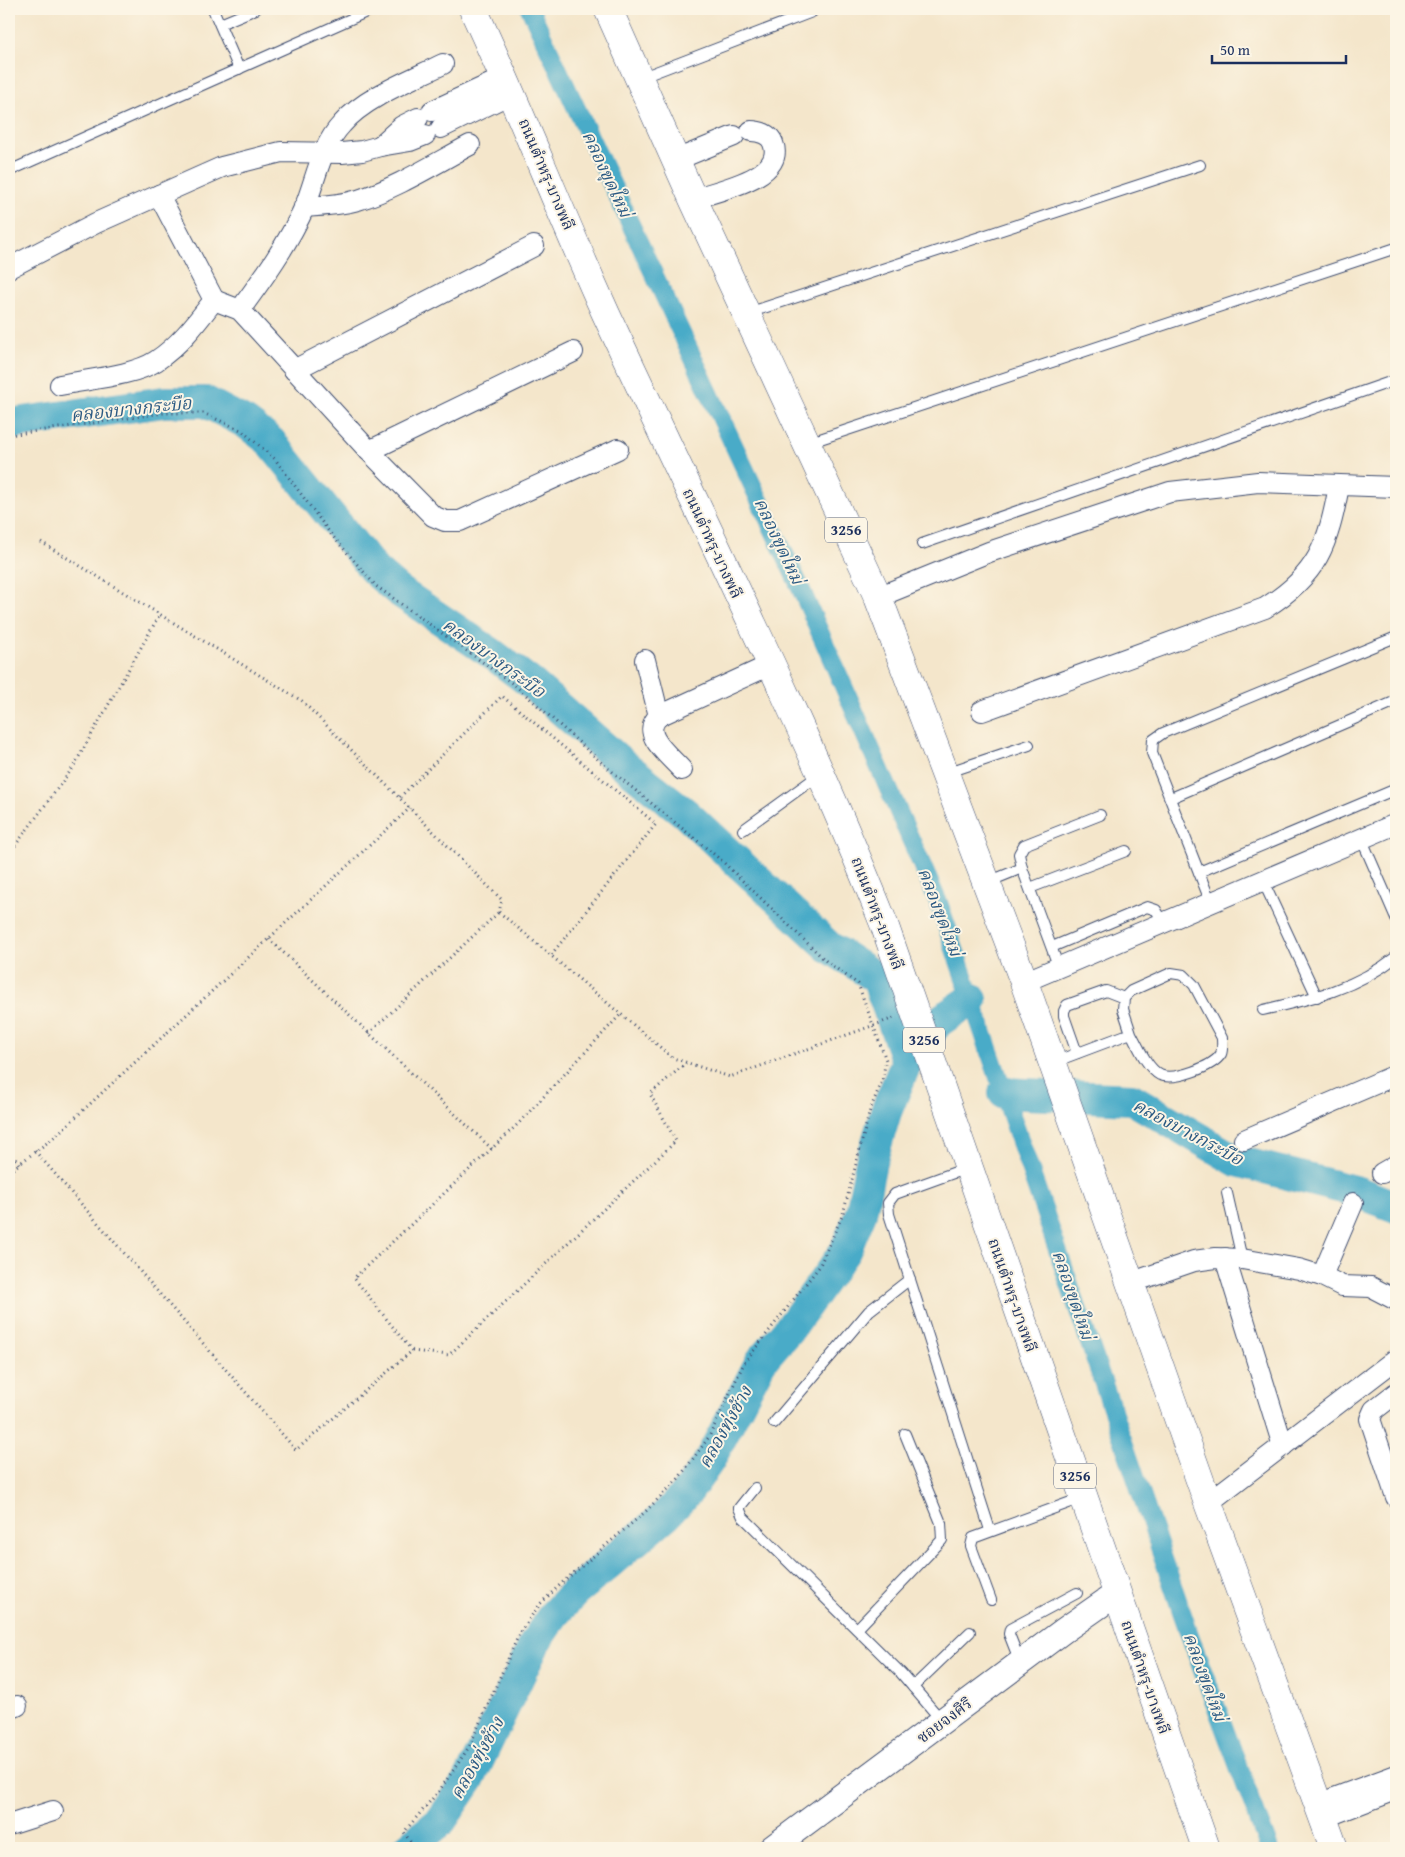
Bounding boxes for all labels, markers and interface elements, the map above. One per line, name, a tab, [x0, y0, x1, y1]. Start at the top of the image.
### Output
scale bar	[1212, 32, 1346, 64]
text: 50 m	[1220, 39, 1251, 60]
street label: ถนนตำหรุ-บางพลี	[513, 114, 581, 234]
water label: คลองขุดใหม่	[576, 126, 641, 224]
water label: คลองบางกระบือ	[69, 389, 193, 428]
street label: ถนนตำหรุ-บางพลี	[677, 484, 749, 602]
water label: คลองขุดใหม่	[748, 493, 813, 591]
road number: 3256	[825, 518, 867, 542]
water label: คลองบางกระบือ	[437, 611, 552, 704]
street label: ถนนตำหรุ-บางพลี	[845, 853, 911, 973]
water label: คลองขุดใหม่	[911, 864, 971, 963]
road number: 3256	[903, 1028, 945, 1052]
water label: คลองบางกระบือ	[1128, 1091, 1248, 1172]
street label: ถนนตำหรุ-บางพลี	[982, 1235, 1044, 1355]
water label: คลองขุดใหม่	[1046, 1247, 1102, 1346]
water label: คลองทุ่งช้าง	[691, 1380, 759, 1473]
road number: 3256	[1054, 1464, 1096, 1488]
street label: ถนนตำหรุ-บางพลี	[1115, 1617, 1177, 1737]
water label: คลองขุดใหม่	[1177, 1629, 1235, 1728]
street label: ซอยจงศิริ	[911, 1691, 977, 1749]
water label: คลองทุ่งช้าง	[443, 1711, 511, 1804]

